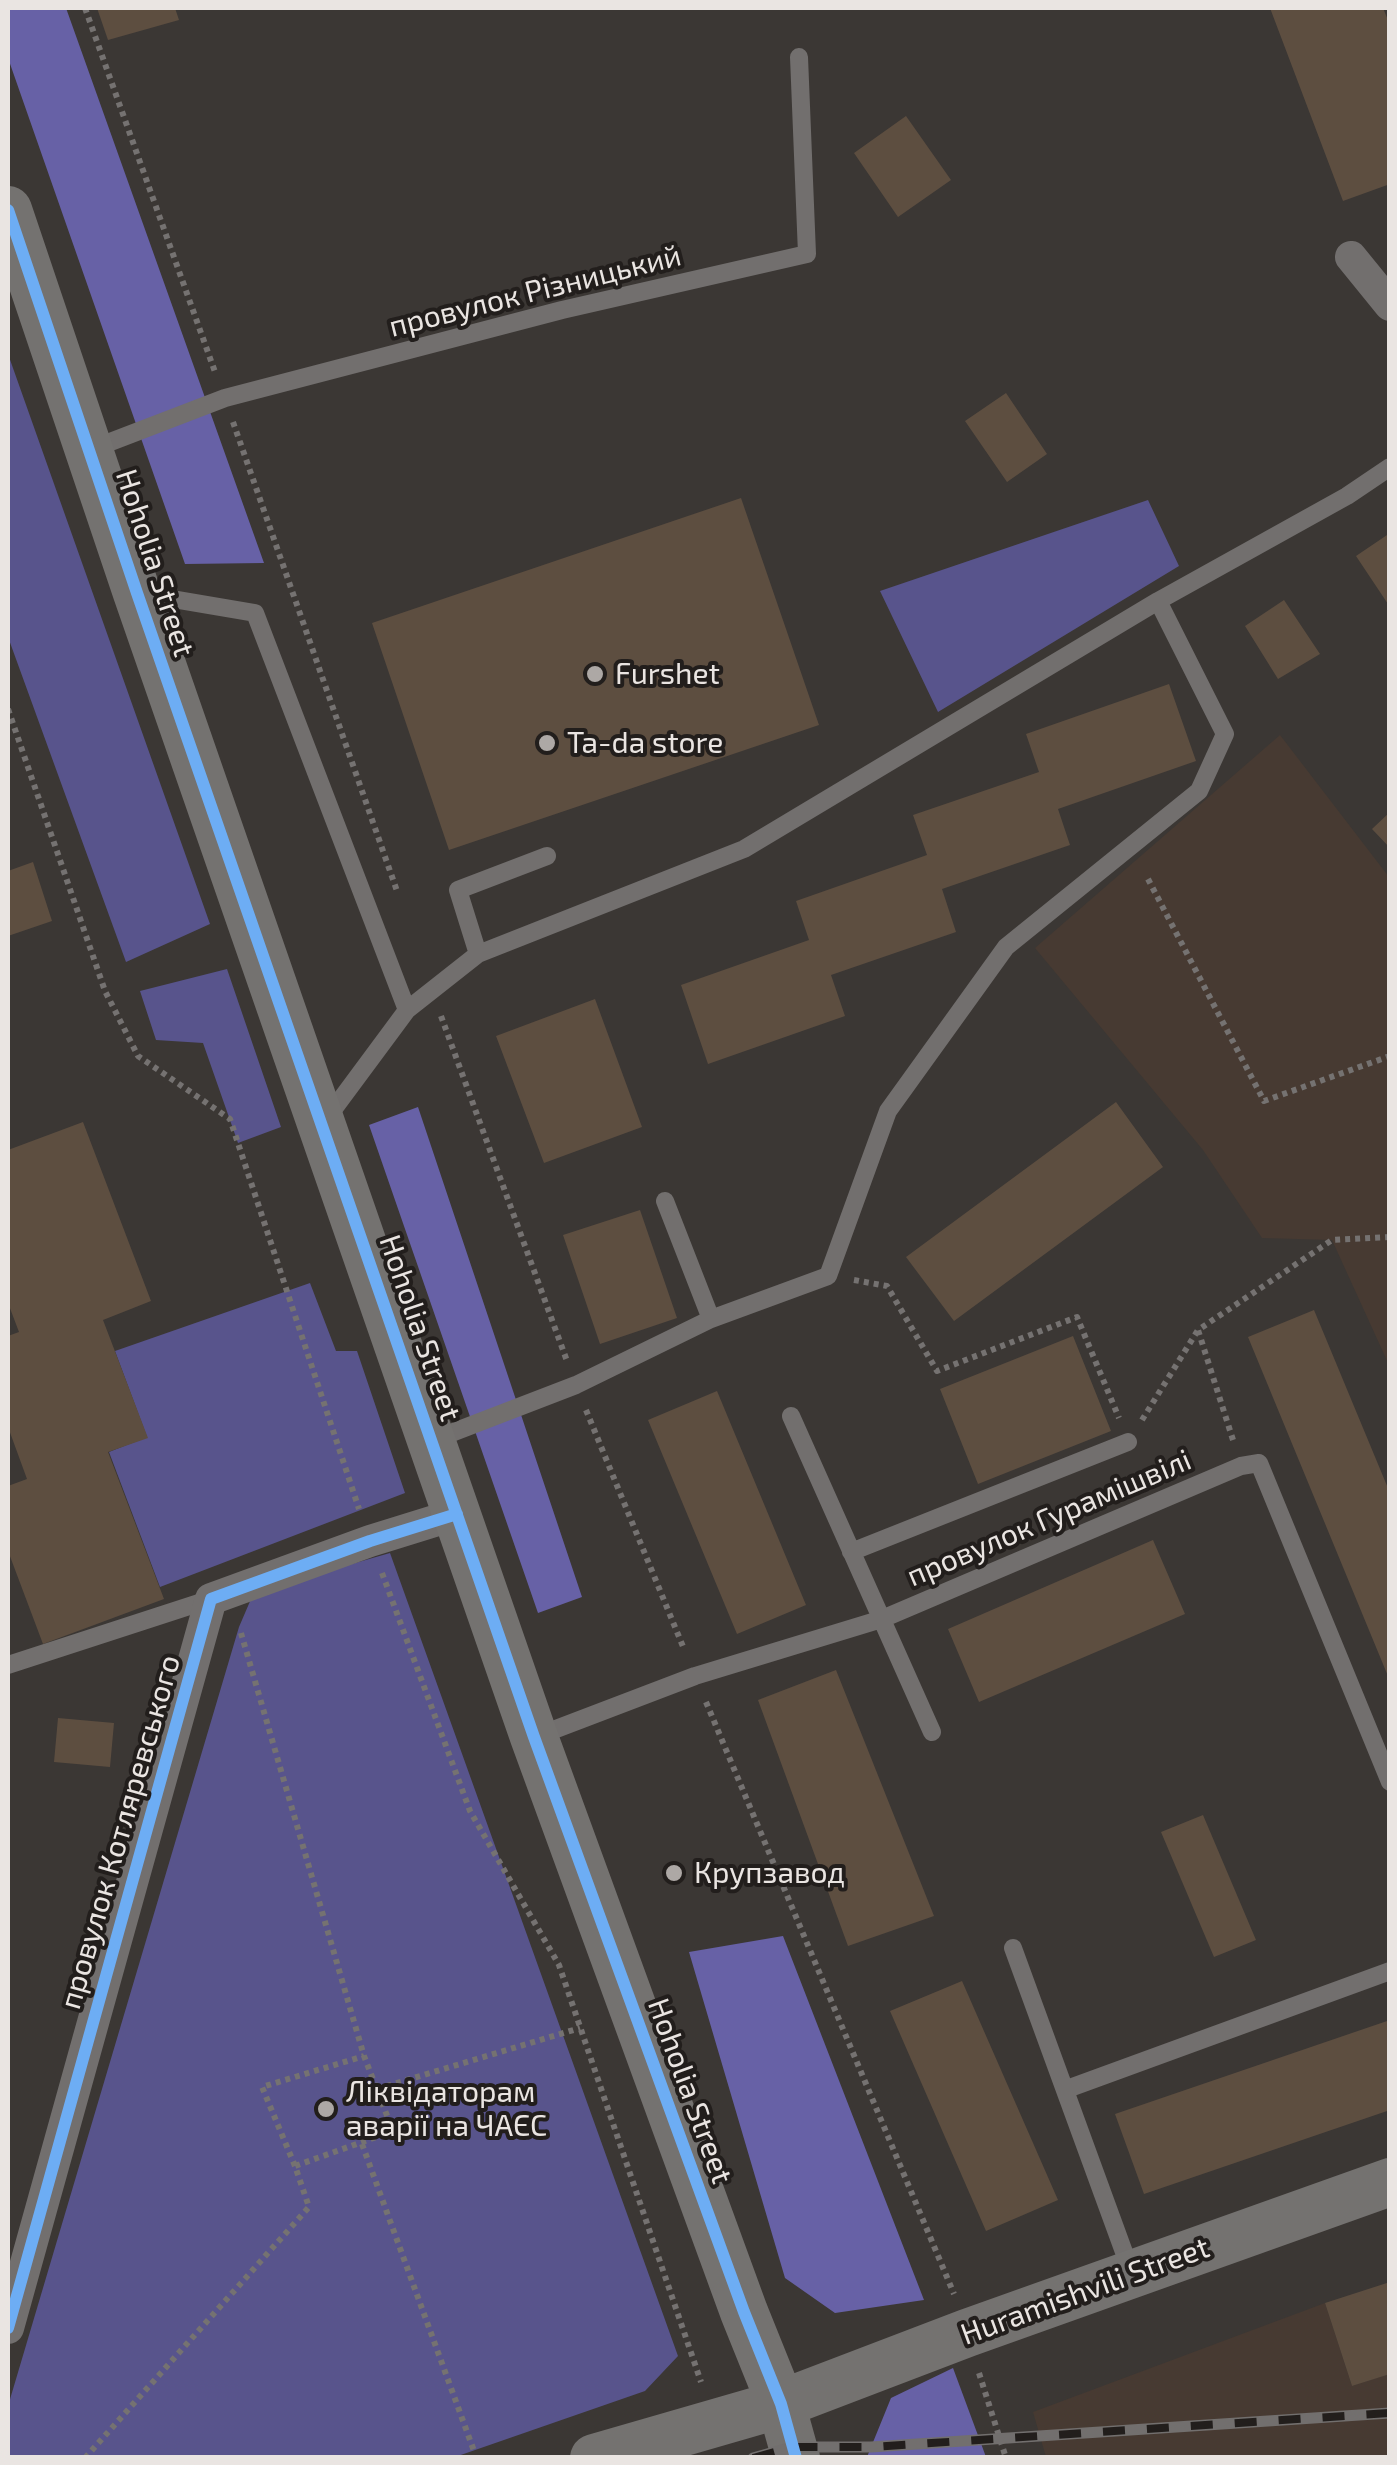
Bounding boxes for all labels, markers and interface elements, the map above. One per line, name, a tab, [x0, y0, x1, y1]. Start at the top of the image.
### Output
street label: провулок Різницький	[385, 237, 685, 345]
street label: Hoholia Street	[108, 465, 202, 661]
place label: Furshet	[615, 656, 720, 692]
marker: Furshet	[584, 663, 606, 685]
place label: Ta-da store	[567, 725, 723, 761]
marker: Ta-da store	[536, 732, 558, 754]
street label: Hoholia Street	[371, 1230, 469, 1426]
street label: провулок Гурамішвілі	[901, 1442, 1197, 1594]
street label: провулок Котляревського	[52, 1651, 188, 2013]
place label: Крупзавод	[694, 1855, 845, 1891]
marker: Крупзавод	[663, 1862, 685, 1884]
street label: Hoholia Street	[640, 1993, 740, 2189]
place label: Ліквідаторам аварії на ЧАЄС	[346, 2074, 547, 2144]
marker: Ліквідаторам аварії на ЧАЄС	[315, 2098, 337, 2120]
street label: Huramishvili Street	[956, 2229, 1214, 2353]

